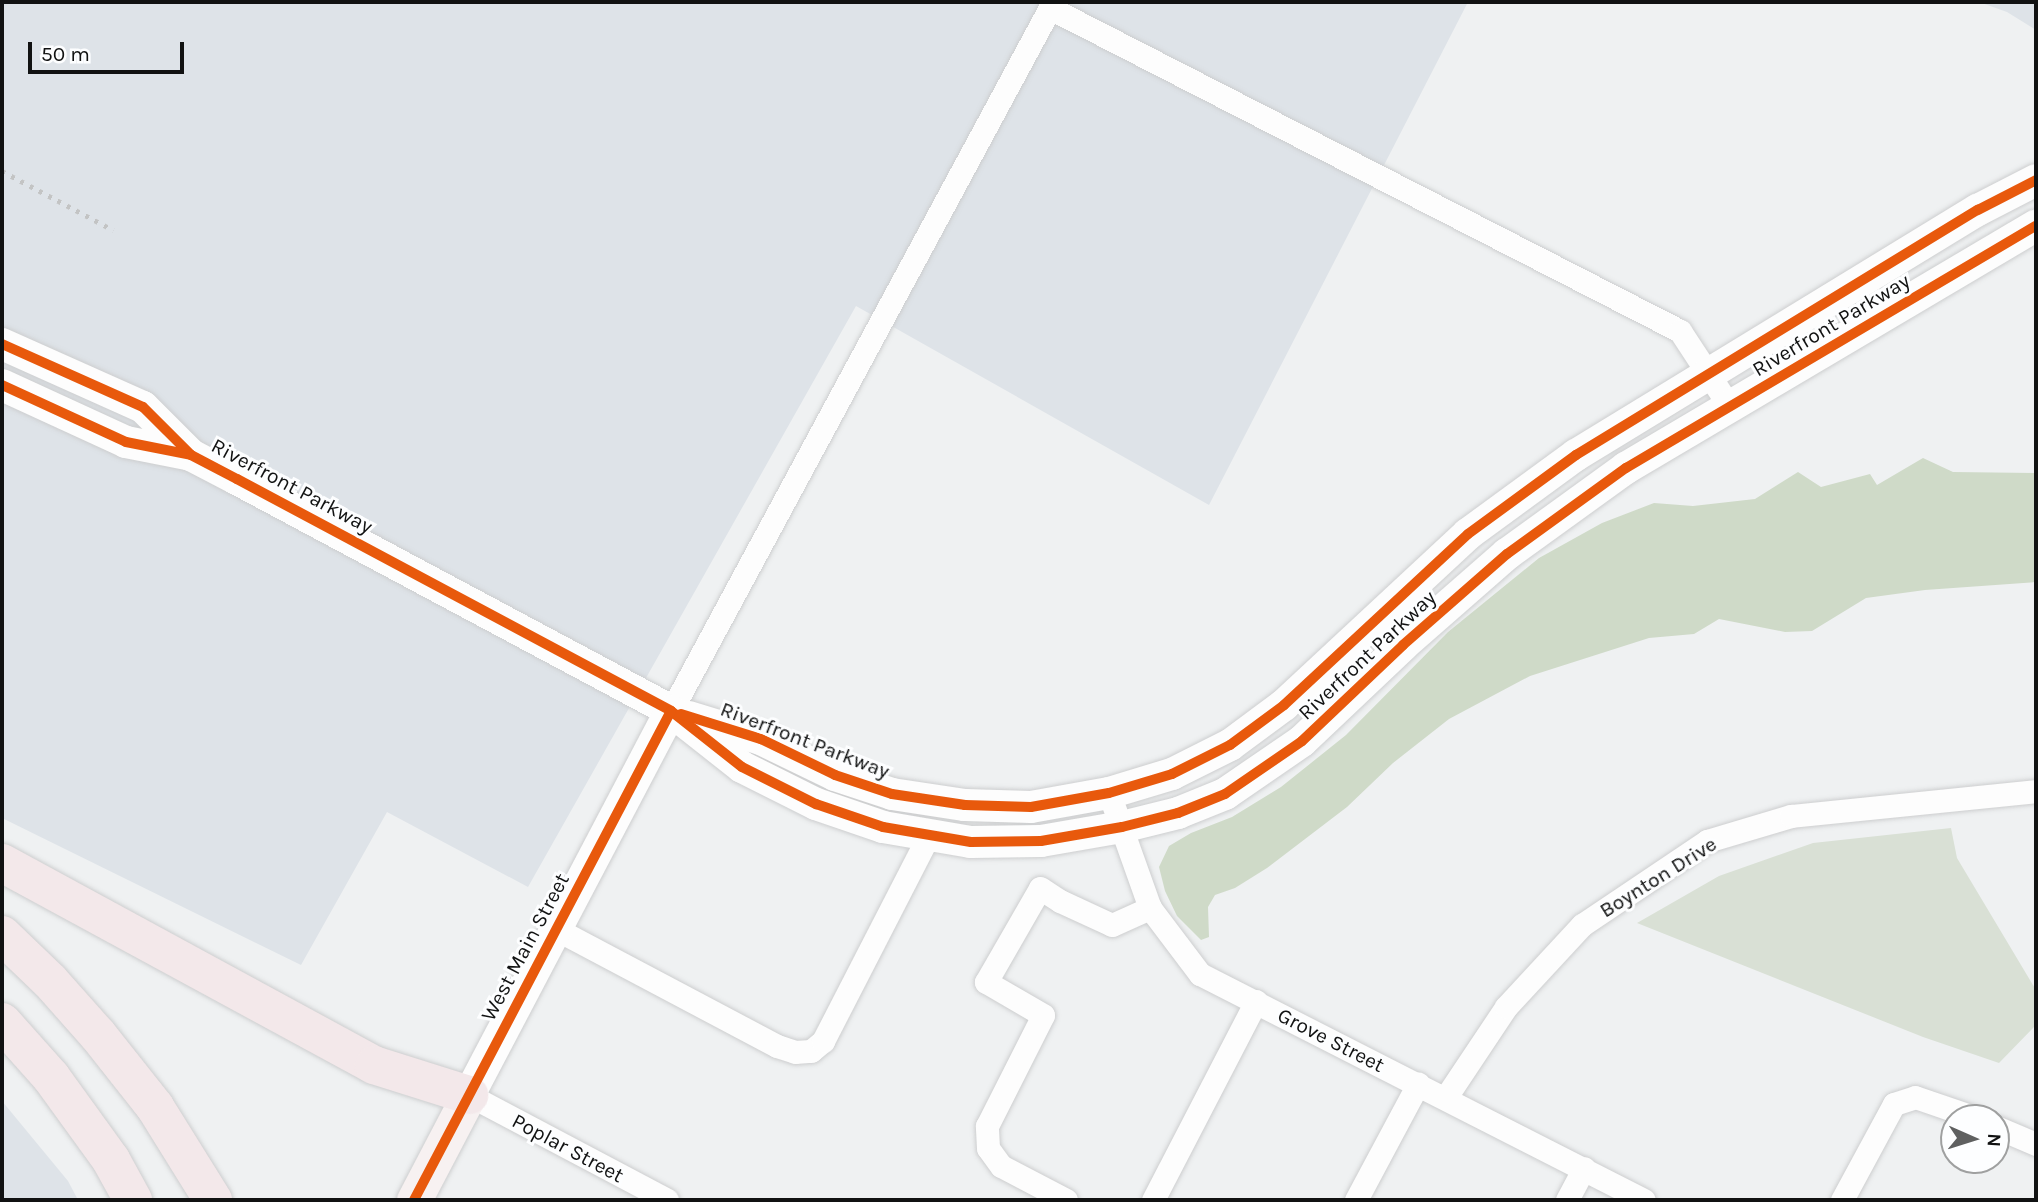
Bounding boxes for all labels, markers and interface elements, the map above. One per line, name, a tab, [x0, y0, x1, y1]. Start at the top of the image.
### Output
scale bar	[32, 28, 187, 72]
text: 50 m	[41, 42, 90, 66]
street label: Riverfront Parkway	[1748, 268, 1914, 382]
street label: Riverfront Parkway	[207, 433, 377, 539]
street label: Riverfront Parkway	[1293, 585, 1441, 725]
street label: Riverfront Parkway	[717, 696, 893, 784]
street label: Boynton Drive	[1595, 831, 1721, 923]
street label: West Main Street	[475, 869, 575, 1025]
street label: Grove Street	[1273, 1002, 1389, 1078]
north arrow	[1940, 1104, 2010, 1174]
street label: Poplar Street	[508, 1108, 628, 1188]
text: N	[1983, 1133, 2005, 1147]

